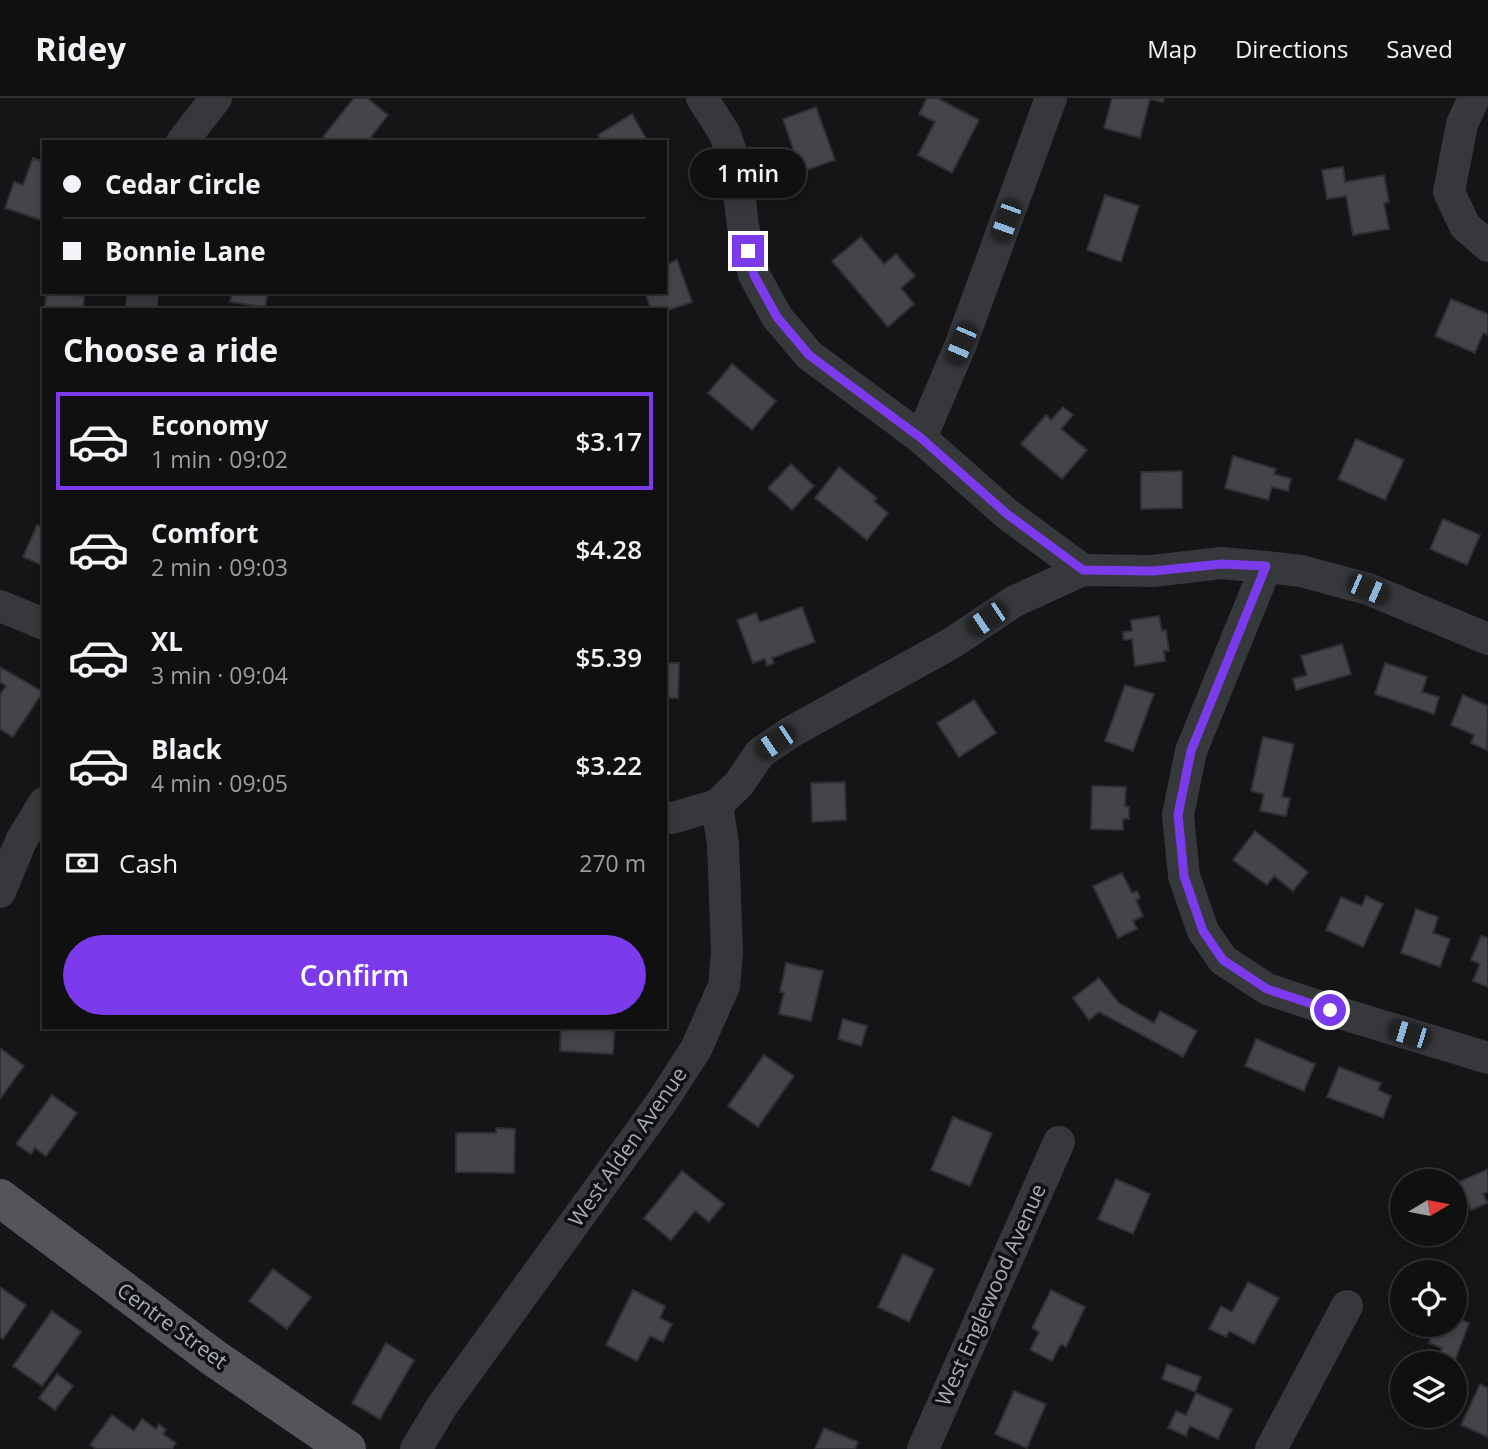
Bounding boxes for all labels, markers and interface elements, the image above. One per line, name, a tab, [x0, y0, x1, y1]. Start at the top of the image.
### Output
text: Ridey	[35, 26, 126, 71]
text: Map	[1147, 32, 1197, 65]
text: Directions	[1235, 32, 1348, 65]
text: Saved	[1386, 32, 1453, 65]
callout: 1 min	[690, 150, 806, 198]
text: 1 min	[717, 157, 779, 189]
text: Cedar Circle	[105, 166, 261, 202]
car	[989, 198, 1024, 244]
text: Bonnie Lane	[105, 233, 266, 269]
route end	[732, 235, 764, 267]
car	[944, 321, 979, 367]
text: Choose a ride	[63, 328, 278, 371]
text: Economy	[151, 407, 269, 443]
icon: car	[67, 410, 130, 473]
text: $3.17	[575, 423, 642, 459]
text: 1 min · 09:02	[151, 443, 288, 475]
text: Comfort	[151, 515, 258, 551]
icon: car	[67, 518, 130, 581]
text: $4.28	[575, 531, 642, 567]
text: 2 min · 09:03	[151, 551, 288, 583]
car	[1345, 571, 1392, 607]
car	[964, 599, 1011, 639]
text: XL	[151, 623, 183, 659]
icon: car	[67, 626, 130, 689]
text: $5.39	[575, 639, 642, 675]
text: 3 min · 09:04	[151, 659, 288, 691]
car	[752, 722, 799, 762]
text: Black	[151, 731, 222, 767]
icon: car	[67, 734, 130, 797]
text: $3.22	[575, 747, 642, 783]
text: 4 min · 09:05	[151, 767, 288, 799]
icon: cash	[63, 844, 101, 882]
text: Cash	[119, 845, 178, 881]
text: 270 m	[579, 847, 646, 879]
button: Confirm	[63, 935, 646, 1015]
route start	[1314, 994, 1346, 1026]
car	[1386, 1018, 1433, 1050]
street label: West Alden Avenue	[562, 1061, 693, 1232]
north arrow	[1390, 1169, 1466, 1246]
map controls	[1390, 1169, 1467, 1428]
street label: West Englewood Avenue	[928, 1179, 1052, 1410]
button: locate	[1390, 1260, 1467, 1337]
street label: Centre Street	[112, 1276, 233, 1375]
button: layers	[1390, 1351, 1467, 1428]

